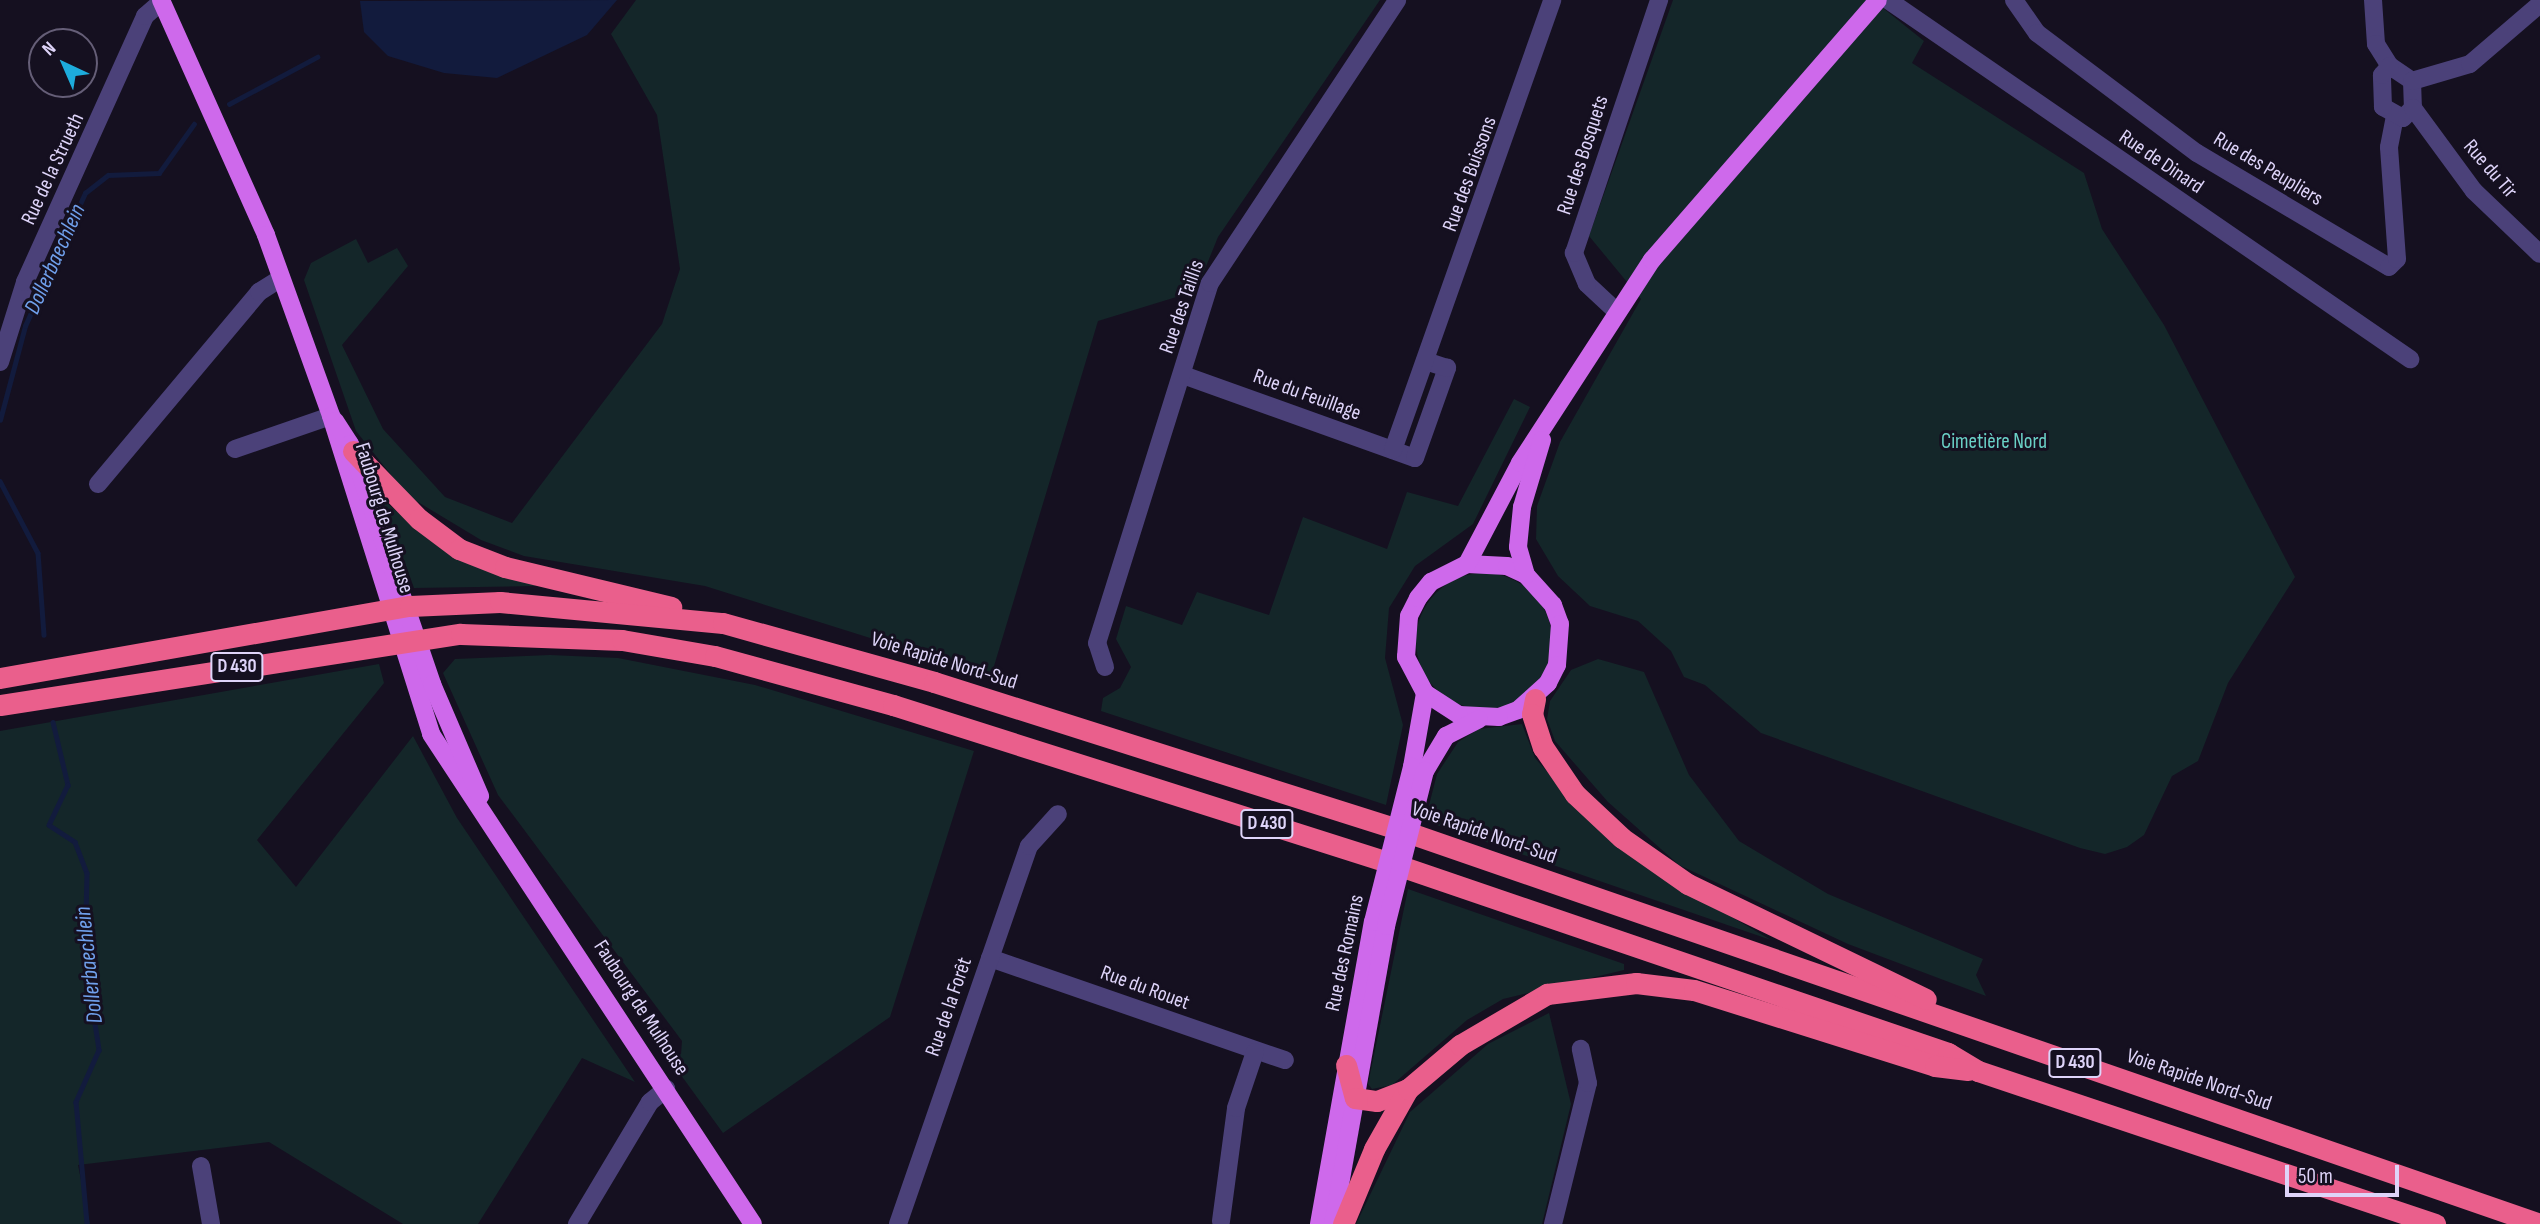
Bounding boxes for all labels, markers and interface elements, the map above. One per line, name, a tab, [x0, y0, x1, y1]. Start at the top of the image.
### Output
north arrow	[28, 28, 98, 98]
text: N	[38, 37, 61, 61]
street label: Rue des Bosquets	[1552, 92, 1614, 218]
street label: Rue de la Strueth	[16, 109, 90, 229]
street label: Rue des Buissons	[1438, 113, 1502, 235]
street label: Rue de Dinard	[2114, 125, 2208, 199]
street label: Rue des Peupliers	[2209, 127, 2327, 211]
street label: Rue du Tir	[2458, 134, 2522, 204]
water label: Dollerbaechlein	[19, 200, 91, 318]
street label: Rue des Taillis	[1154, 257, 1210, 357]
street label: Rue du Feuillage	[1250, 364, 1364, 426]
park label: Cimetière Nord	[1941, 429, 2047, 455]
street label: Faubourg de Mulhouse	[349, 440, 419, 596]
street label: Voie Rapide Nord-Sud	[868, 627, 1020, 695]
road number: D 430	[209, 652, 265, 682]
street label: Voie Rapide Nord-Sud	[1408, 796, 1560, 870]
road number: D 430	[1239, 808, 1295, 839]
street label: Rue des Romains	[1320, 892, 1370, 1014]
water label: Dollerbaechlein	[69, 905, 109, 1025]
street label: Faubourg de Mulhouse	[588, 936, 694, 1080]
street label: Rue de la Forêt	[920, 954, 978, 1060]
street label: Rue du Rouet	[1097, 960, 1193, 1016]
street label: Voie Rapide Nord-Sud	[2123, 1043, 2275, 1117]
road number: D 430	[2047, 1048, 2103, 1078]
scale bar	[2288, 1150, 2402, 1194]
text: 50 m	[2298, 1164, 2333, 1189]

